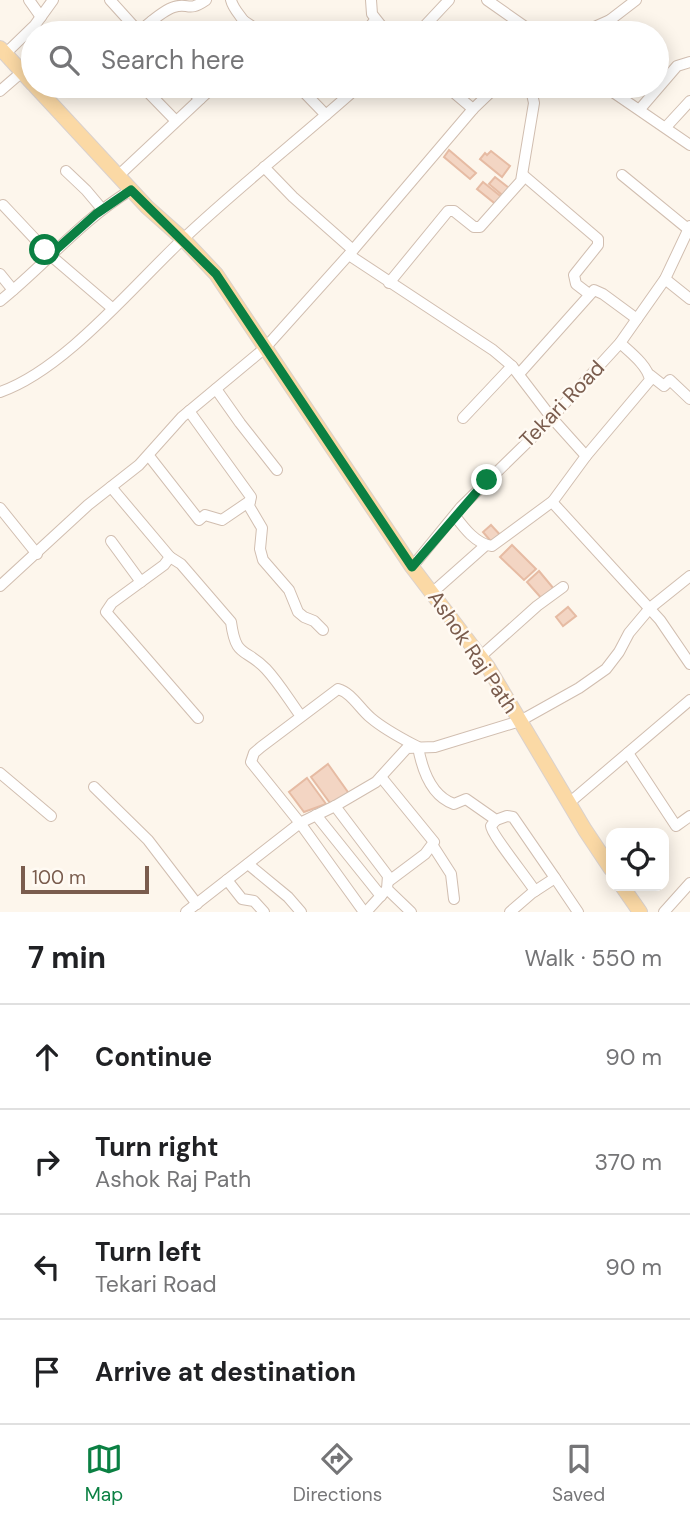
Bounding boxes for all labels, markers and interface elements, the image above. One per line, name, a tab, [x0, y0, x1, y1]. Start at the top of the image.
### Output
search box	[21, 21, 669, 98]
icon: search	[45, 41, 83, 79]
text: Search here	[101, 43, 244, 77]
route start	[29, 234, 60, 265]
street label: Tekari Road	[513, 354, 611, 454]
route end	[471, 464, 502, 495]
street label: Ashok Raj Path	[422, 585, 524, 719]
map controls	[606, 828, 669, 891]
button: locate	[606, 828, 669, 891]
scale bar	[21, 863, 149, 895]
text: 100 m	[32, 865, 86, 890]
text: 7 min	[28, 938, 106, 977]
text: Walk · 550 m	[524, 943, 662, 973]
icon: ahead	[28, 1038, 66, 1076]
text: Continue	[95, 1040, 212, 1074]
text: 90 m	[605, 1042, 662, 1072]
text: Turn right	[95, 1130, 219, 1164]
icon: right	[28, 1143, 66, 1181]
text: 370 m	[594, 1147, 662, 1177]
text: Ashok Raj Path	[95, 1164, 251, 1194]
text: Turn left	[95, 1235, 202, 1269]
icon: left	[28, 1248, 66, 1286]
text: 90 m	[605, 1252, 662, 1282]
text: Tekari Road	[95, 1269, 217, 1299]
icon: arrive	[28, 1353, 66, 1391]
text: Arrive at destination	[95, 1355, 356, 1389]
tab: Map	[85, 1440, 123, 1507]
tab: Directions	[293, 1440, 382, 1507]
tab: Saved	[552, 1440, 605, 1507]

